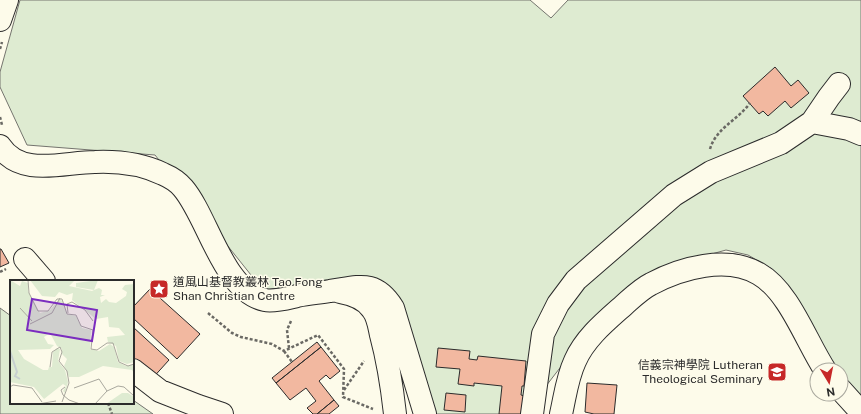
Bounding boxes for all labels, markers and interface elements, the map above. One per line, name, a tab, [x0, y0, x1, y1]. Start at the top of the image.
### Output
place label: 道風山基督教叢林 Tao Fong Shan Christian Centre	[173, 275, 323, 303]
place icon: 道風山基督教叢林 Tao Fong Shan Christian Centre	[148, 278, 170, 300]
inset map	[10, 280, 134, 404]
place label: 信義宗神學院 Lutheran Theological Seminary	[638, 358, 764, 386]
school or university icon: 信義宗神學院 Lutheran Theological Seminary	[766, 361, 788, 383]
north arrow	[809, 362, 849, 402]
text: N	[825, 385, 836, 399]

